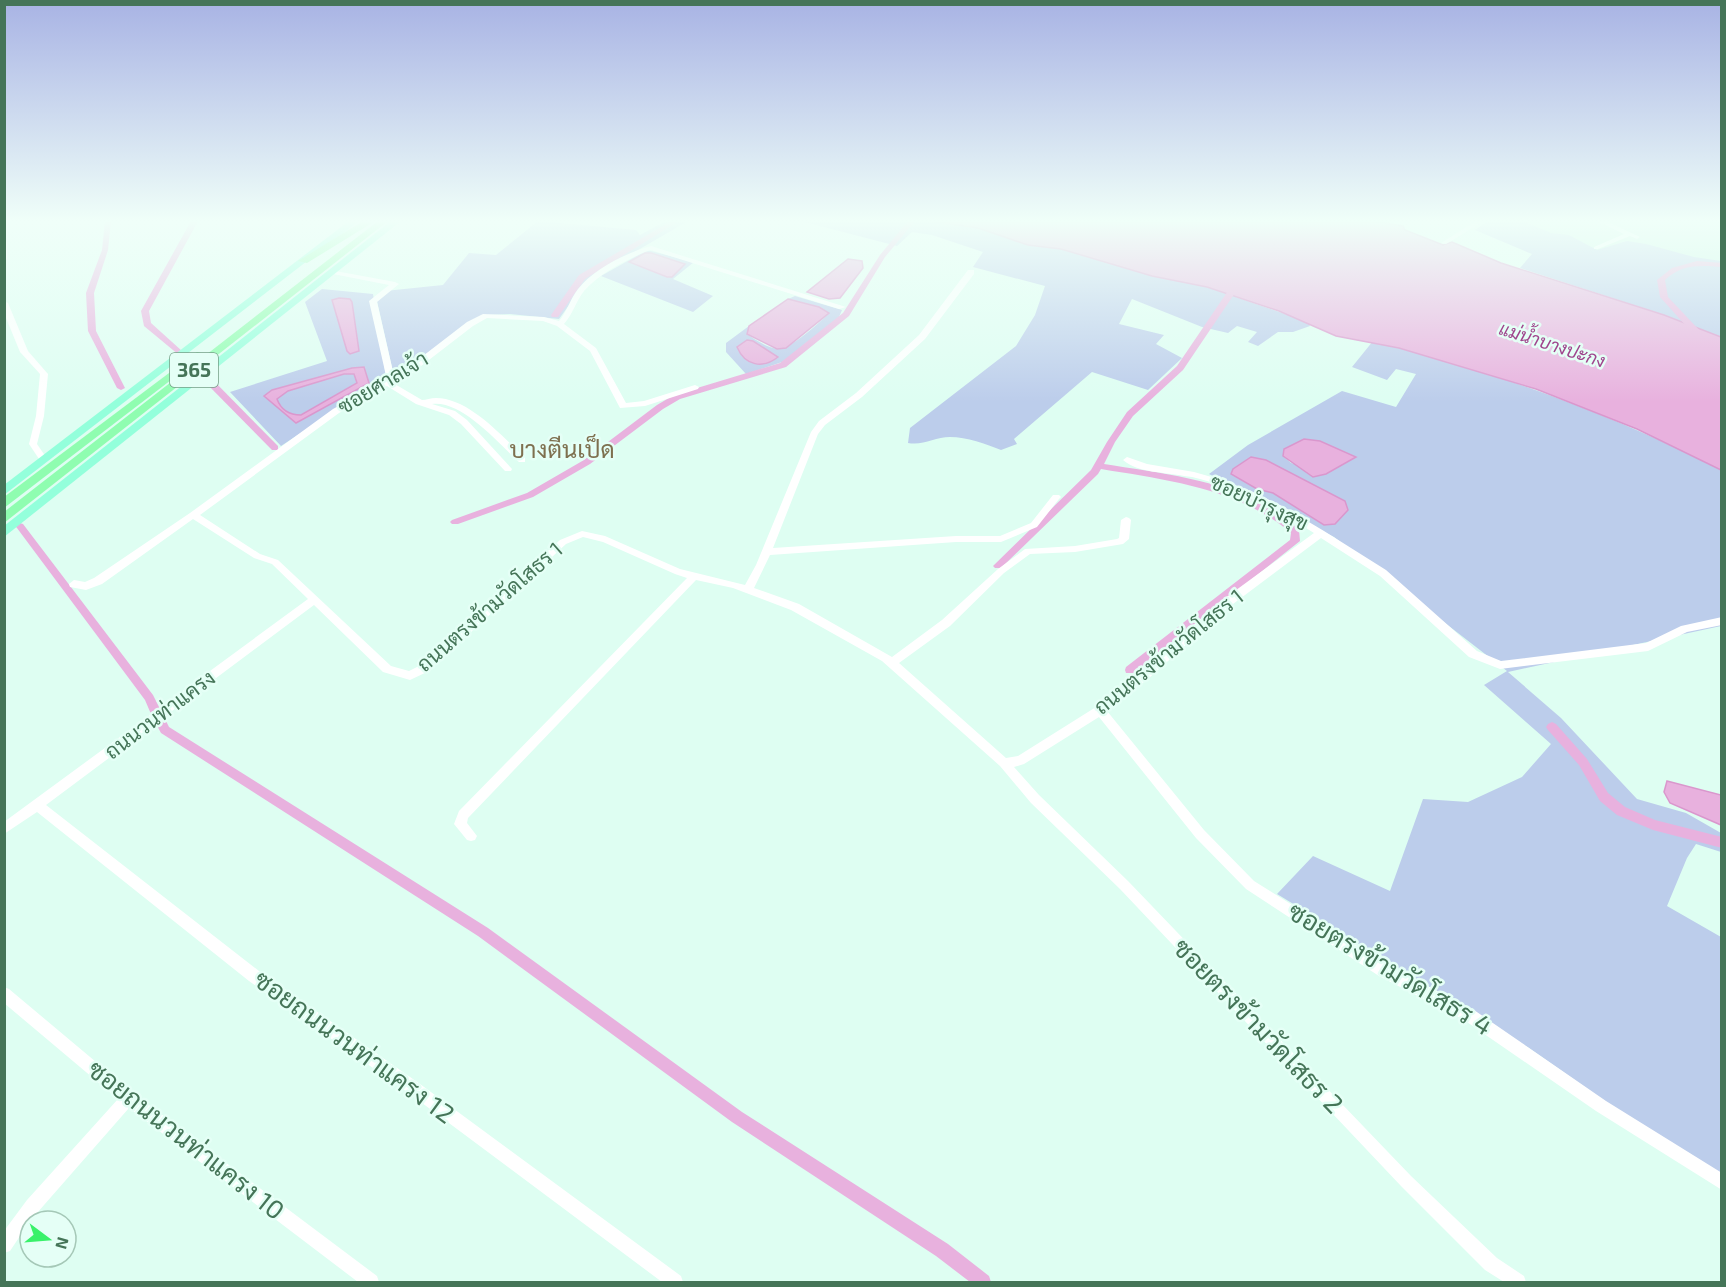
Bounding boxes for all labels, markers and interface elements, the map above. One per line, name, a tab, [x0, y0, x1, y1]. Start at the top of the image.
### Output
water label: แม่น้ำบางปะกง	[1497, 313, 1609, 372]
street label: ซอยศาลเจ้า	[333, 345, 432, 418]
road number: 365	[170, 353, 218, 387]
district label: บางตีนเป็ด	[509, 434, 615, 463]
street label: ซอยบำรุงสุข	[1205, 468, 1313, 538]
street label: ถนนตรงข้ามวัดโสธร 1	[411, 536, 567, 676]
street label: ถนนตรงข้ามวัดโสธร 1	[1088, 583, 1248, 719]
street label: ถนนวนท่าแครง	[99, 664, 219, 763]
street label: ซอยตรงข้ามวัดโสธร 4	[1283, 895, 1498, 1041]
street label: ซอยตรงข้ามวัดโสธร 2	[1168, 931, 1350, 1119]
street label: ซอยถนนวนท่าแครง 12	[249, 963, 461, 1129]
street label: ซอยถนนวนท่าแครง 10	[82, 1052, 291, 1225]
north arrow	[18, 1209, 78, 1269]
text: N	[52, 1235, 74, 1251]

